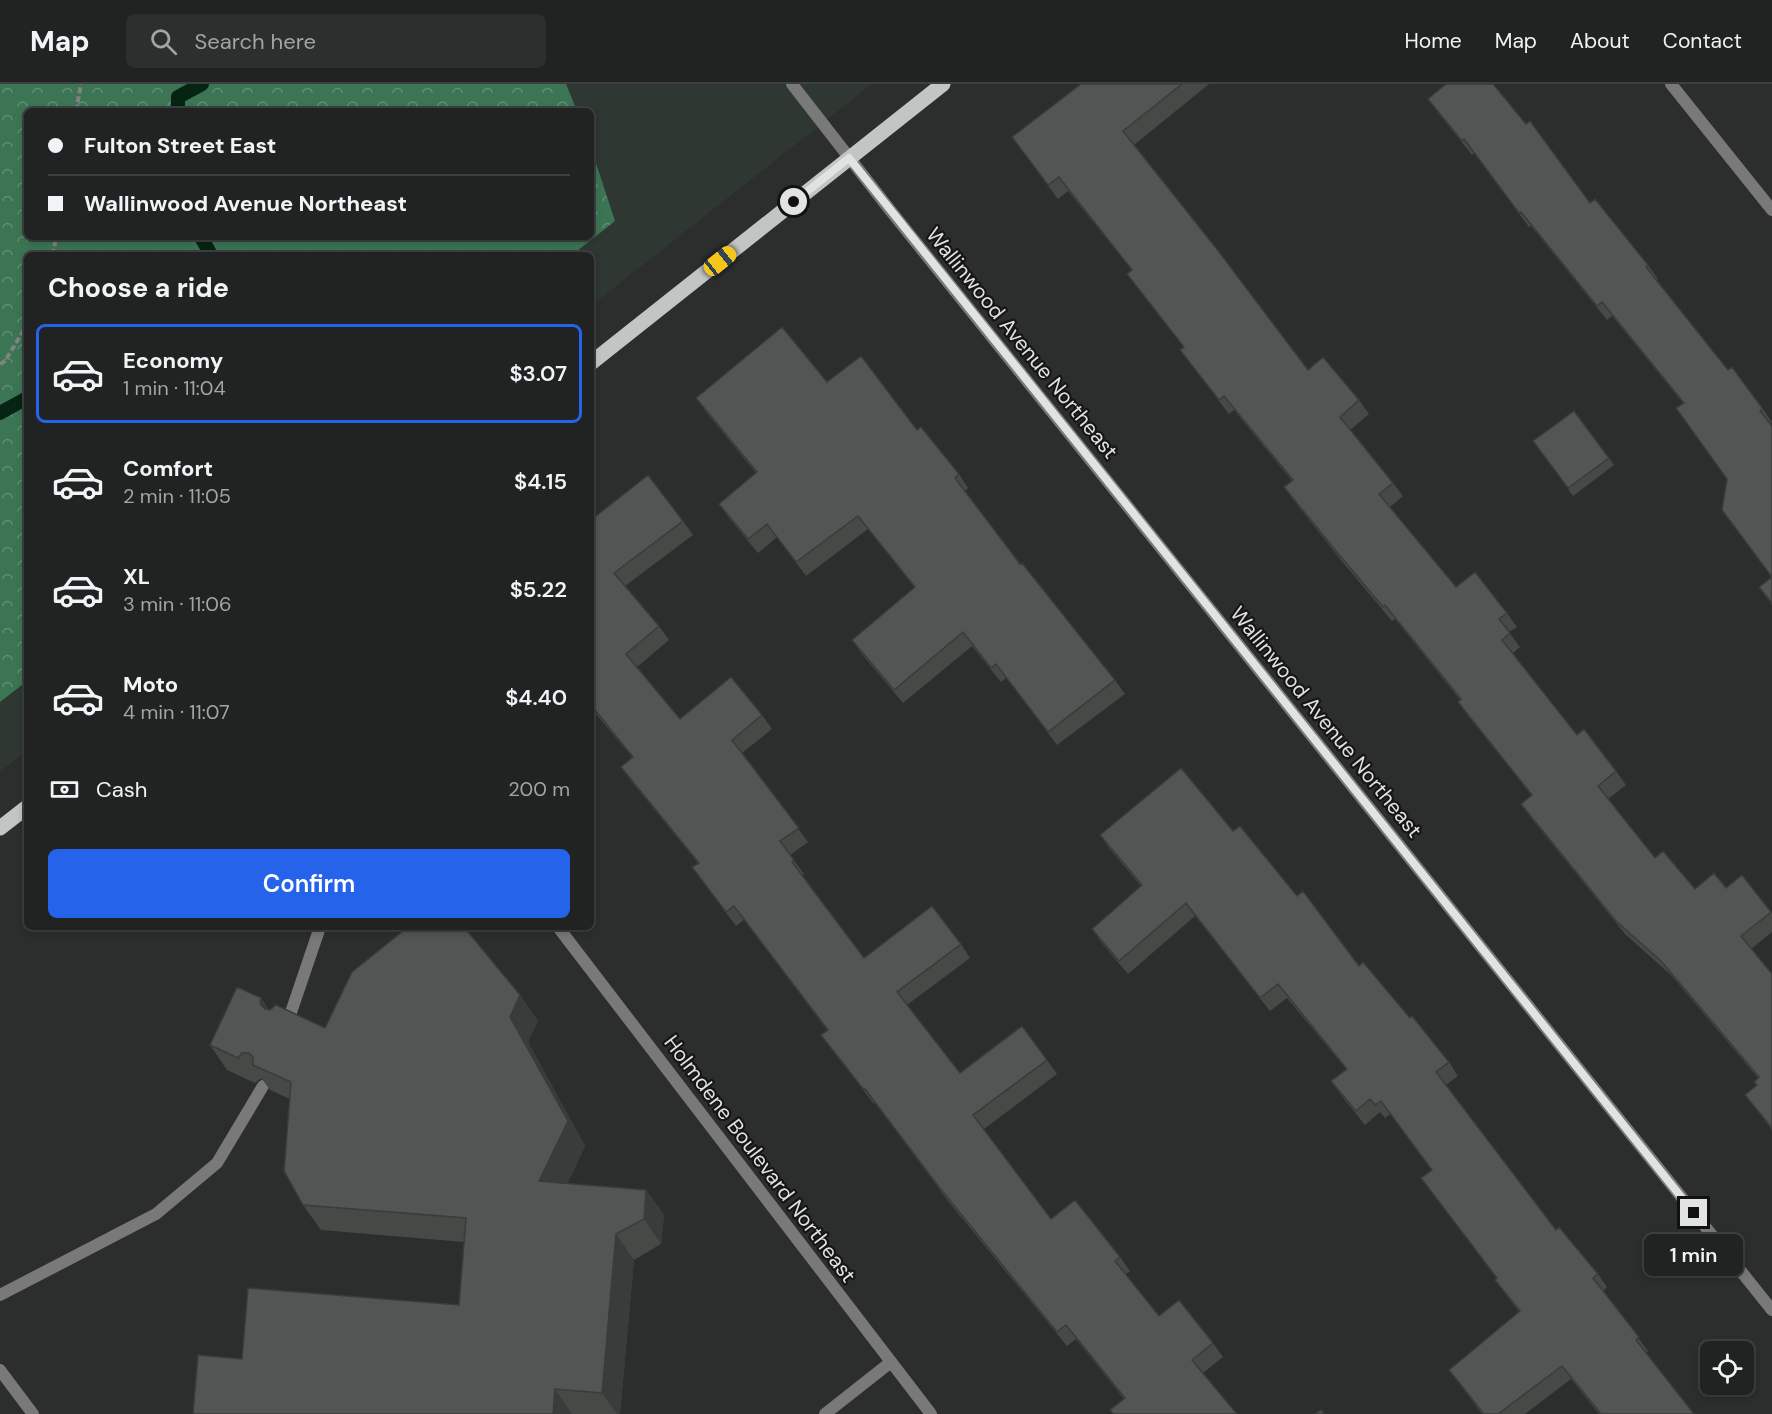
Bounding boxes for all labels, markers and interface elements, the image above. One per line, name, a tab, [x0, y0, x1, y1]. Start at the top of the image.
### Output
search box	[126, 14, 546, 68]
text: Map	[30, 23, 90, 60]
icon: search	[147, 25, 180, 58]
text: Search here	[195, 27, 316, 56]
text: Home	[1404, 27, 1462, 55]
text: Map	[1495, 27, 1537, 55]
text: About	[1570, 27, 1630, 55]
text: Contact	[1663, 27, 1742, 55]
text: Fulton Street East	[84, 131, 276, 160]
route start	[780, 188, 807, 215]
text: Wallinwood Avenue Northeast	[84, 189, 407, 218]
street label: Wallinwood Avenue Northeast	[920, 221, 1124, 465]
car	[700, 243, 740, 279]
text: Choose a ride	[48, 270, 229, 305]
text: Economy	[123, 346, 223, 375]
icon: car	[51, 347, 105, 401]
text: $3.07	[509, 359, 567, 388]
text: 1 min · 11:04	[123, 375, 226, 401]
text: Comfort	[123, 454, 213, 483]
icon: car	[51, 455, 105, 509]
text: $4.15	[514, 467, 567, 496]
text: 2 min · 11:05	[123, 483, 231, 509]
text: XL	[123, 562, 150, 591]
icon: car	[51, 563, 105, 617]
text: $5.22	[510, 575, 567, 604]
text: 3 min · 11:06	[123, 591, 232, 617]
street label: Wallinwood Avenue Northeast	[1224, 600, 1428, 844]
text: Moto	[123, 670, 178, 699]
icon: car	[51, 671, 105, 725]
text: $4.40	[505, 683, 567, 712]
text: 4 min · 11:07	[123, 699, 230, 725]
icon: cash	[48, 773, 81, 806]
text: Cash	[96, 775, 147, 804]
text: 200 m	[508, 776, 570, 802]
button: Confirm	[48, 849, 570, 918]
street label: Holmdene Boulevard Northeast	[658, 1030, 862, 1288]
route end	[1680, 1199, 1707, 1226]
callout: 1 min	[1644, 1234, 1744, 1276]
text: 1 min	[1670, 1242, 1717, 1268]
map controls	[1700, 1341, 1754, 1395]
button: locate	[1700, 1341, 1754, 1395]

